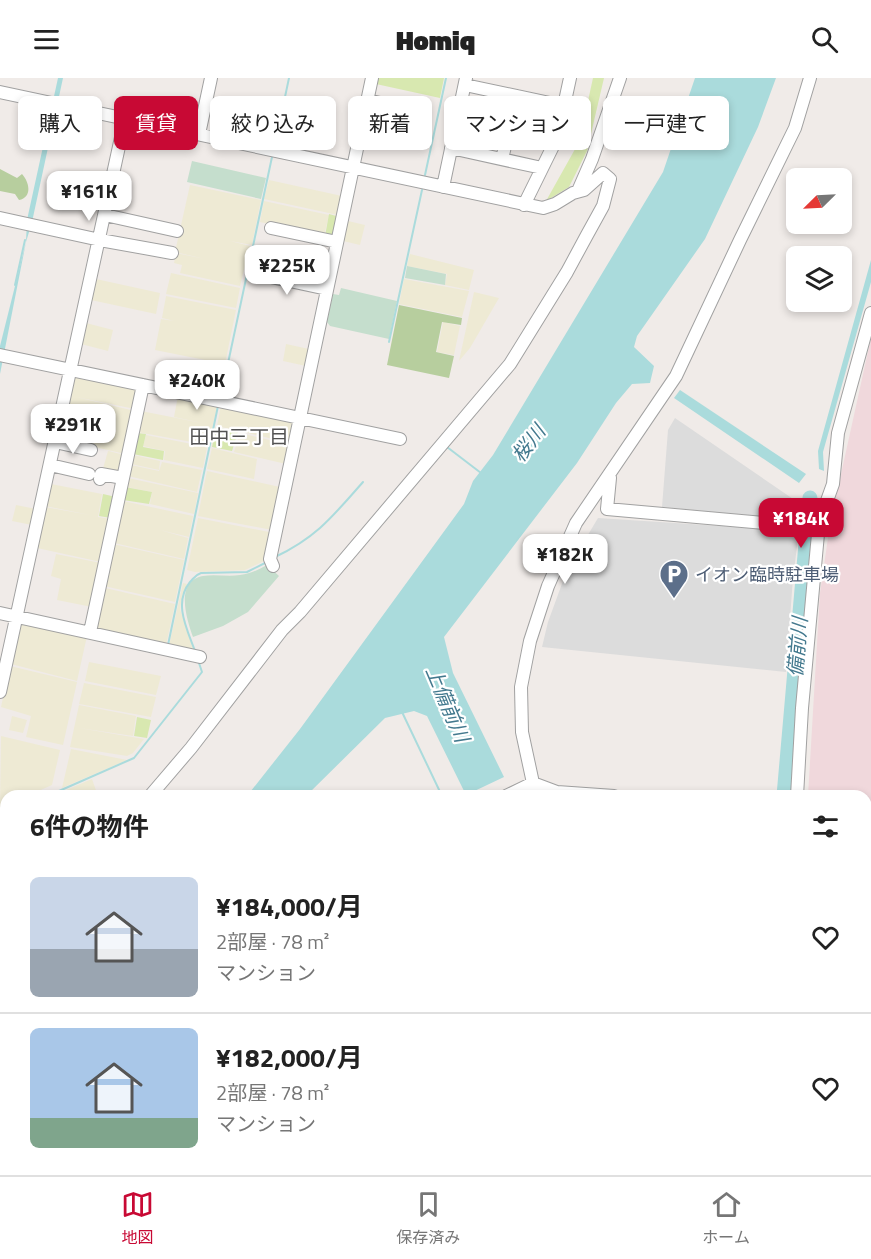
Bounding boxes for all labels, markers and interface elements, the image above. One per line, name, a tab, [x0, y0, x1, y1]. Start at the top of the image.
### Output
text: Homiq	[396, 19, 475, 60]
icon: menu	[30, 23, 63, 56]
icon: search	[808, 23, 841, 56]
chip: 購入	[18, 96, 102, 150]
chip: 賃貸	[114, 96, 198, 150]
chip: 絞り込み	[210, 96, 336, 150]
chip: 新着	[348, 96, 432, 150]
chip: マンション	[444, 96, 591, 150]
chip: 一戸建て	[603, 96, 729, 150]
north arrow	[786, 168, 852, 234]
map controls	[786, 168, 852, 312]
pin: ¥161K	[47, 171, 131, 222]
text: ¥161K	[61, 175, 117, 206]
pin: ¥225K	[245, 245, 329, 296]
button: layers	[786, 246, 852, 312]
text: ¥225K	[259, 249, 315, 280]
pin: ¥240K	[155, 360, 239, 411]
text: ¥240K	[169, 364, 225, 395]
pin: ¥291K	[31, 404, 115, 455]
text: ¥291K	[45, 408, 101, 439]
water label: 桜川	[503, 416, 554, 468]
district label: 田中三丁目	[189, 421, 289, 452]
pin: ¥184K	[759, 498, 843, 549]
text: ¥184K	[773, 502, 829, 533]
pin: ¥182K	[523, 534, 607, 585]
text: ¥182K	[537, 538, 593, 569]
parking icon: イオン臨時駐車場	[658, 558, 690, 600]
place label: イオン臨時駐車場	[695, 561, 839, 588]
water label: 備前川	[779, 614, 815, 678]
water label: 上備前川	[418, 661, 479, 749]
text: 6件の物件	[30, 807, 149, 846]
icon: filters	[809, 810, 842, 843]
text: ¥184,000/月	[216, 887, 363, 926]
icon: home	[78, 901, 150, 973]
icon: heart	[809, 921, 842, 954]
text: 2部屋 · 78 m²	[216, 926, 329, 957]
text: マンション	[216, 957, 316, 988]
text: ¥182,000/月	[216, 1038, 363, 1077]
icon: home	[78, 1052, 150, 1124]
icon: heart	[809, 1072, 842, 1105]
text: 2部屋 · 78 m²	[216, 1077, 329, 1108]
text: マンション	[216, 1108, 316, 1139]
tab: 地図	[121, 1188, 154, 1249]
tab: 保存済み	[396, 1188, 460, 1249]
tab: ホーム	[702, 1188, 750, 1249]

